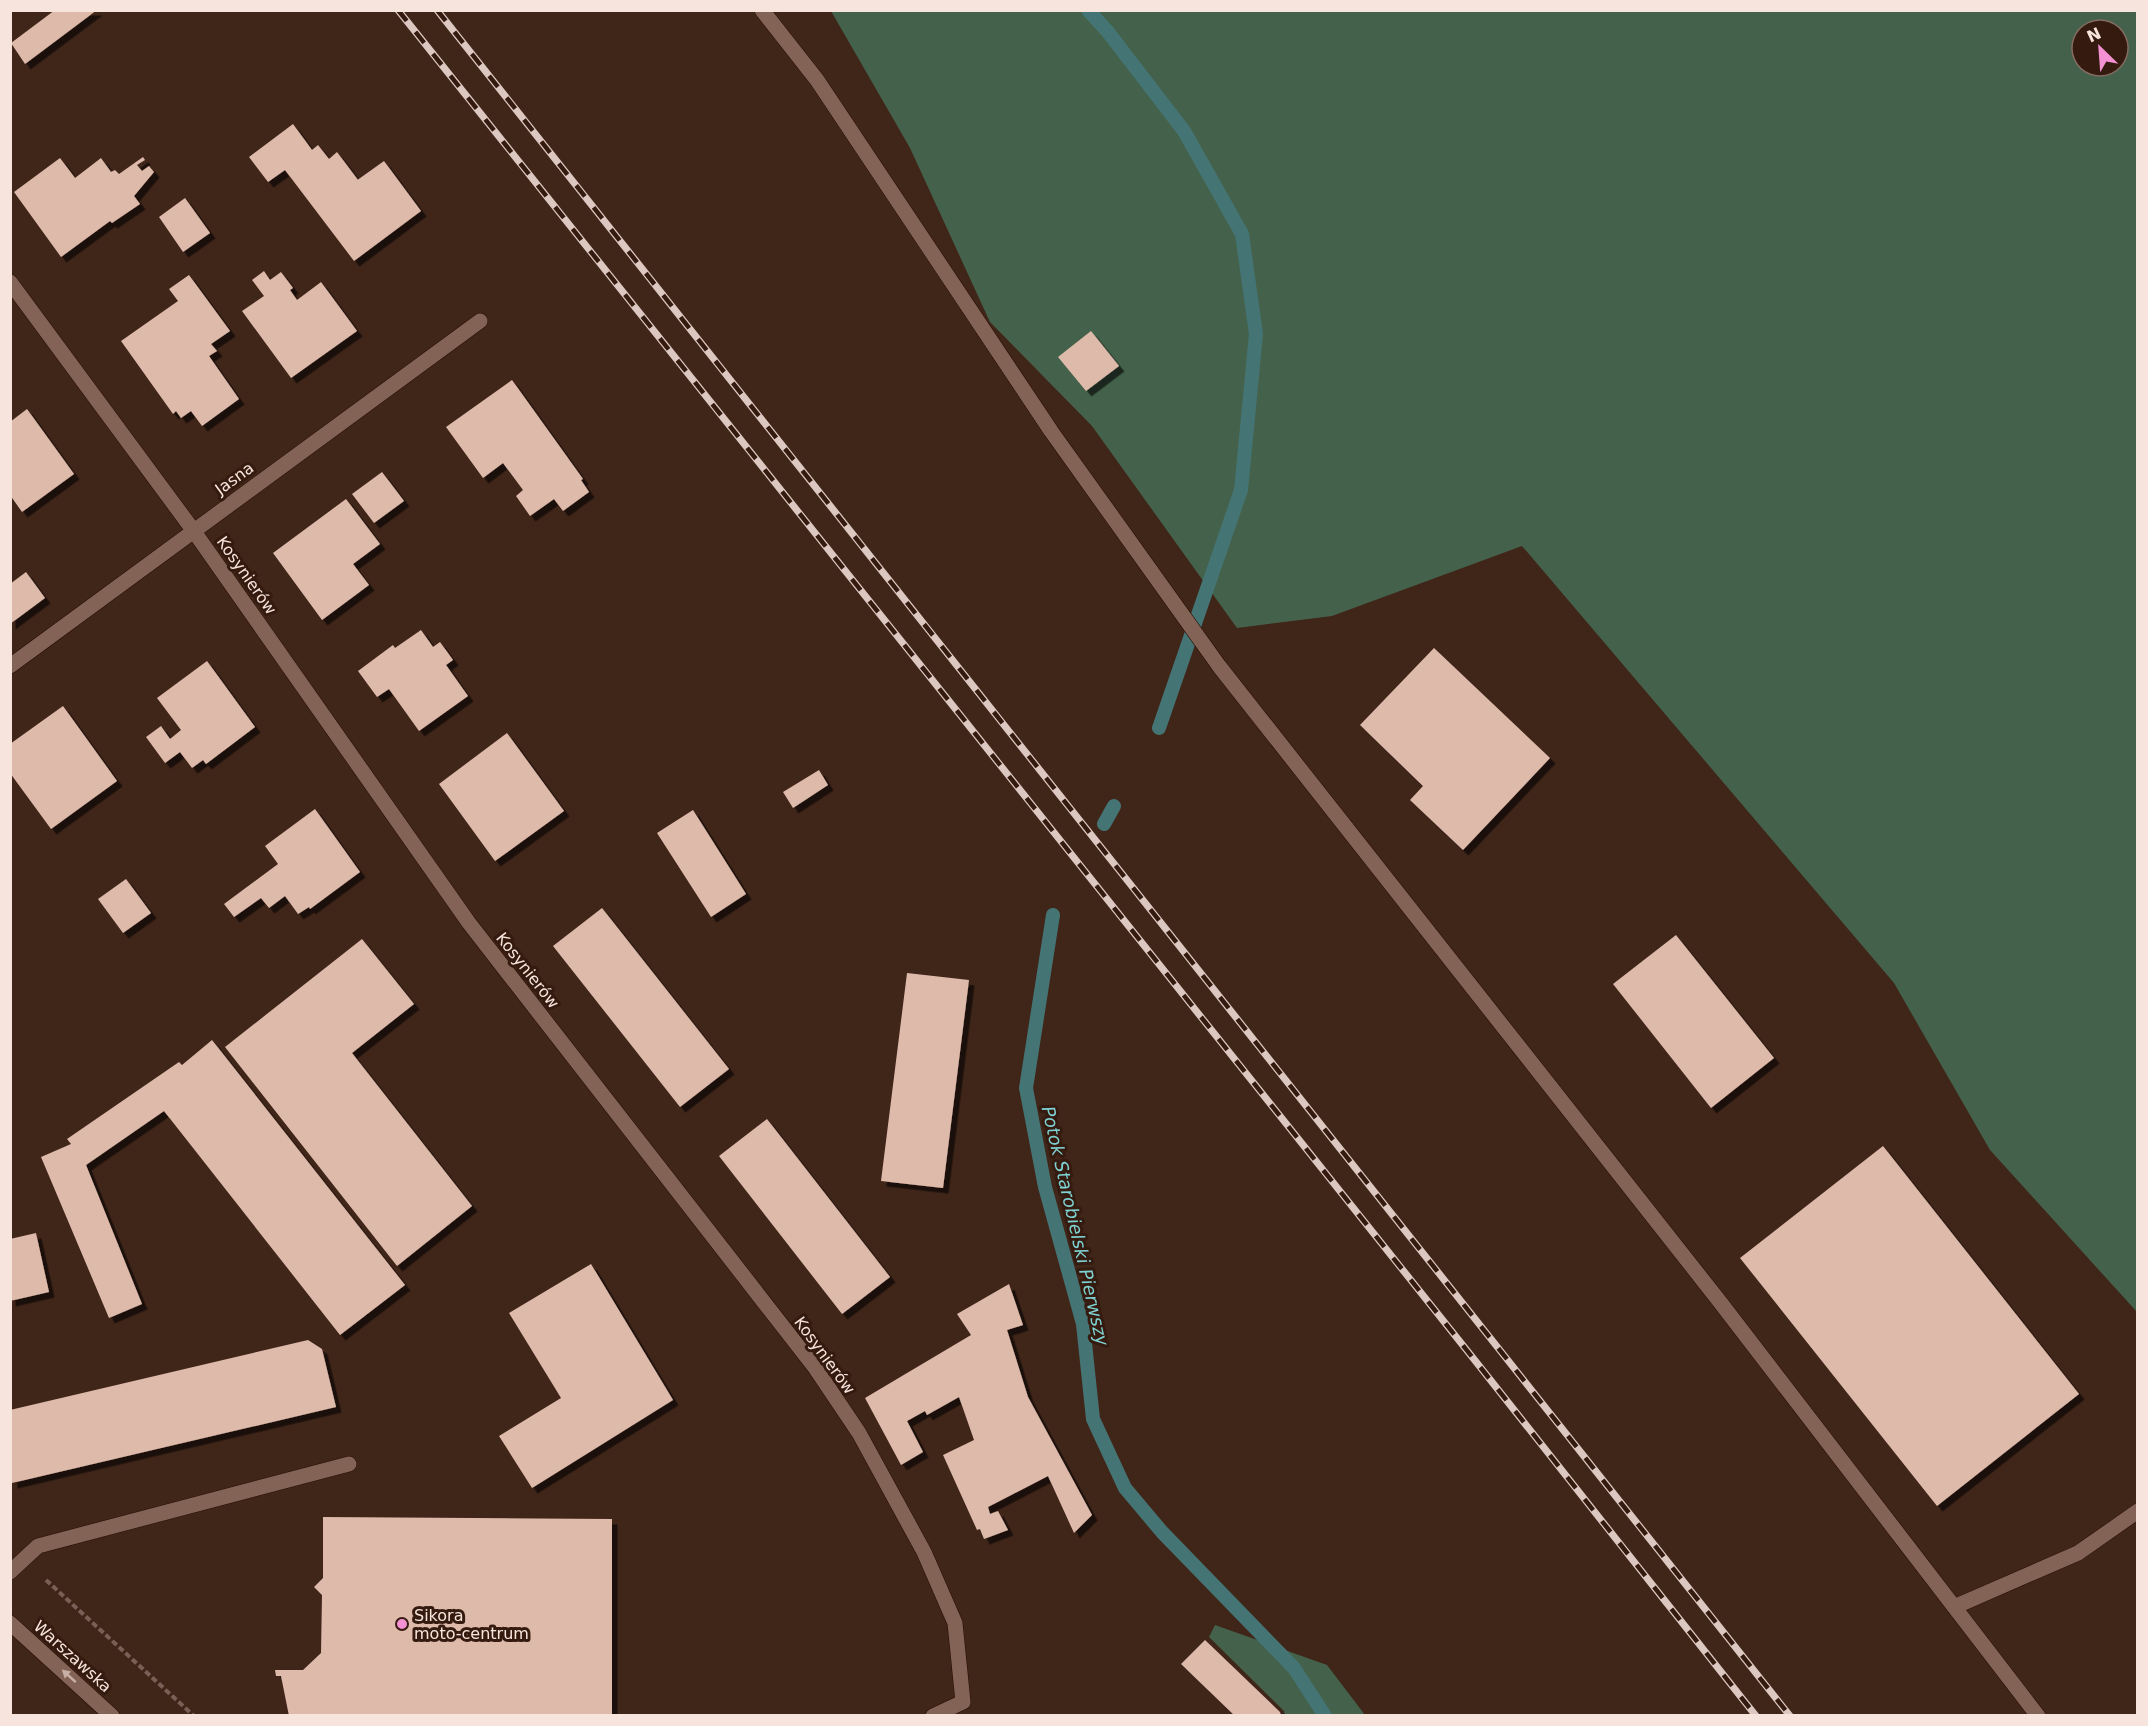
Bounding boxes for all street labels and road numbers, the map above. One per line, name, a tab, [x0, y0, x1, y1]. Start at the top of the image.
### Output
street label: Jasna	[211, 458, 257, 499]
street label: Kosynierów	[213, 533, 280, 618]
street label: Kosynierów	[492, 929, 563, 1012]
street label: Kosynierów	[790, 1313, 859, 1398]
street label: Warszawska	[30, 1617, 115, 1696]

